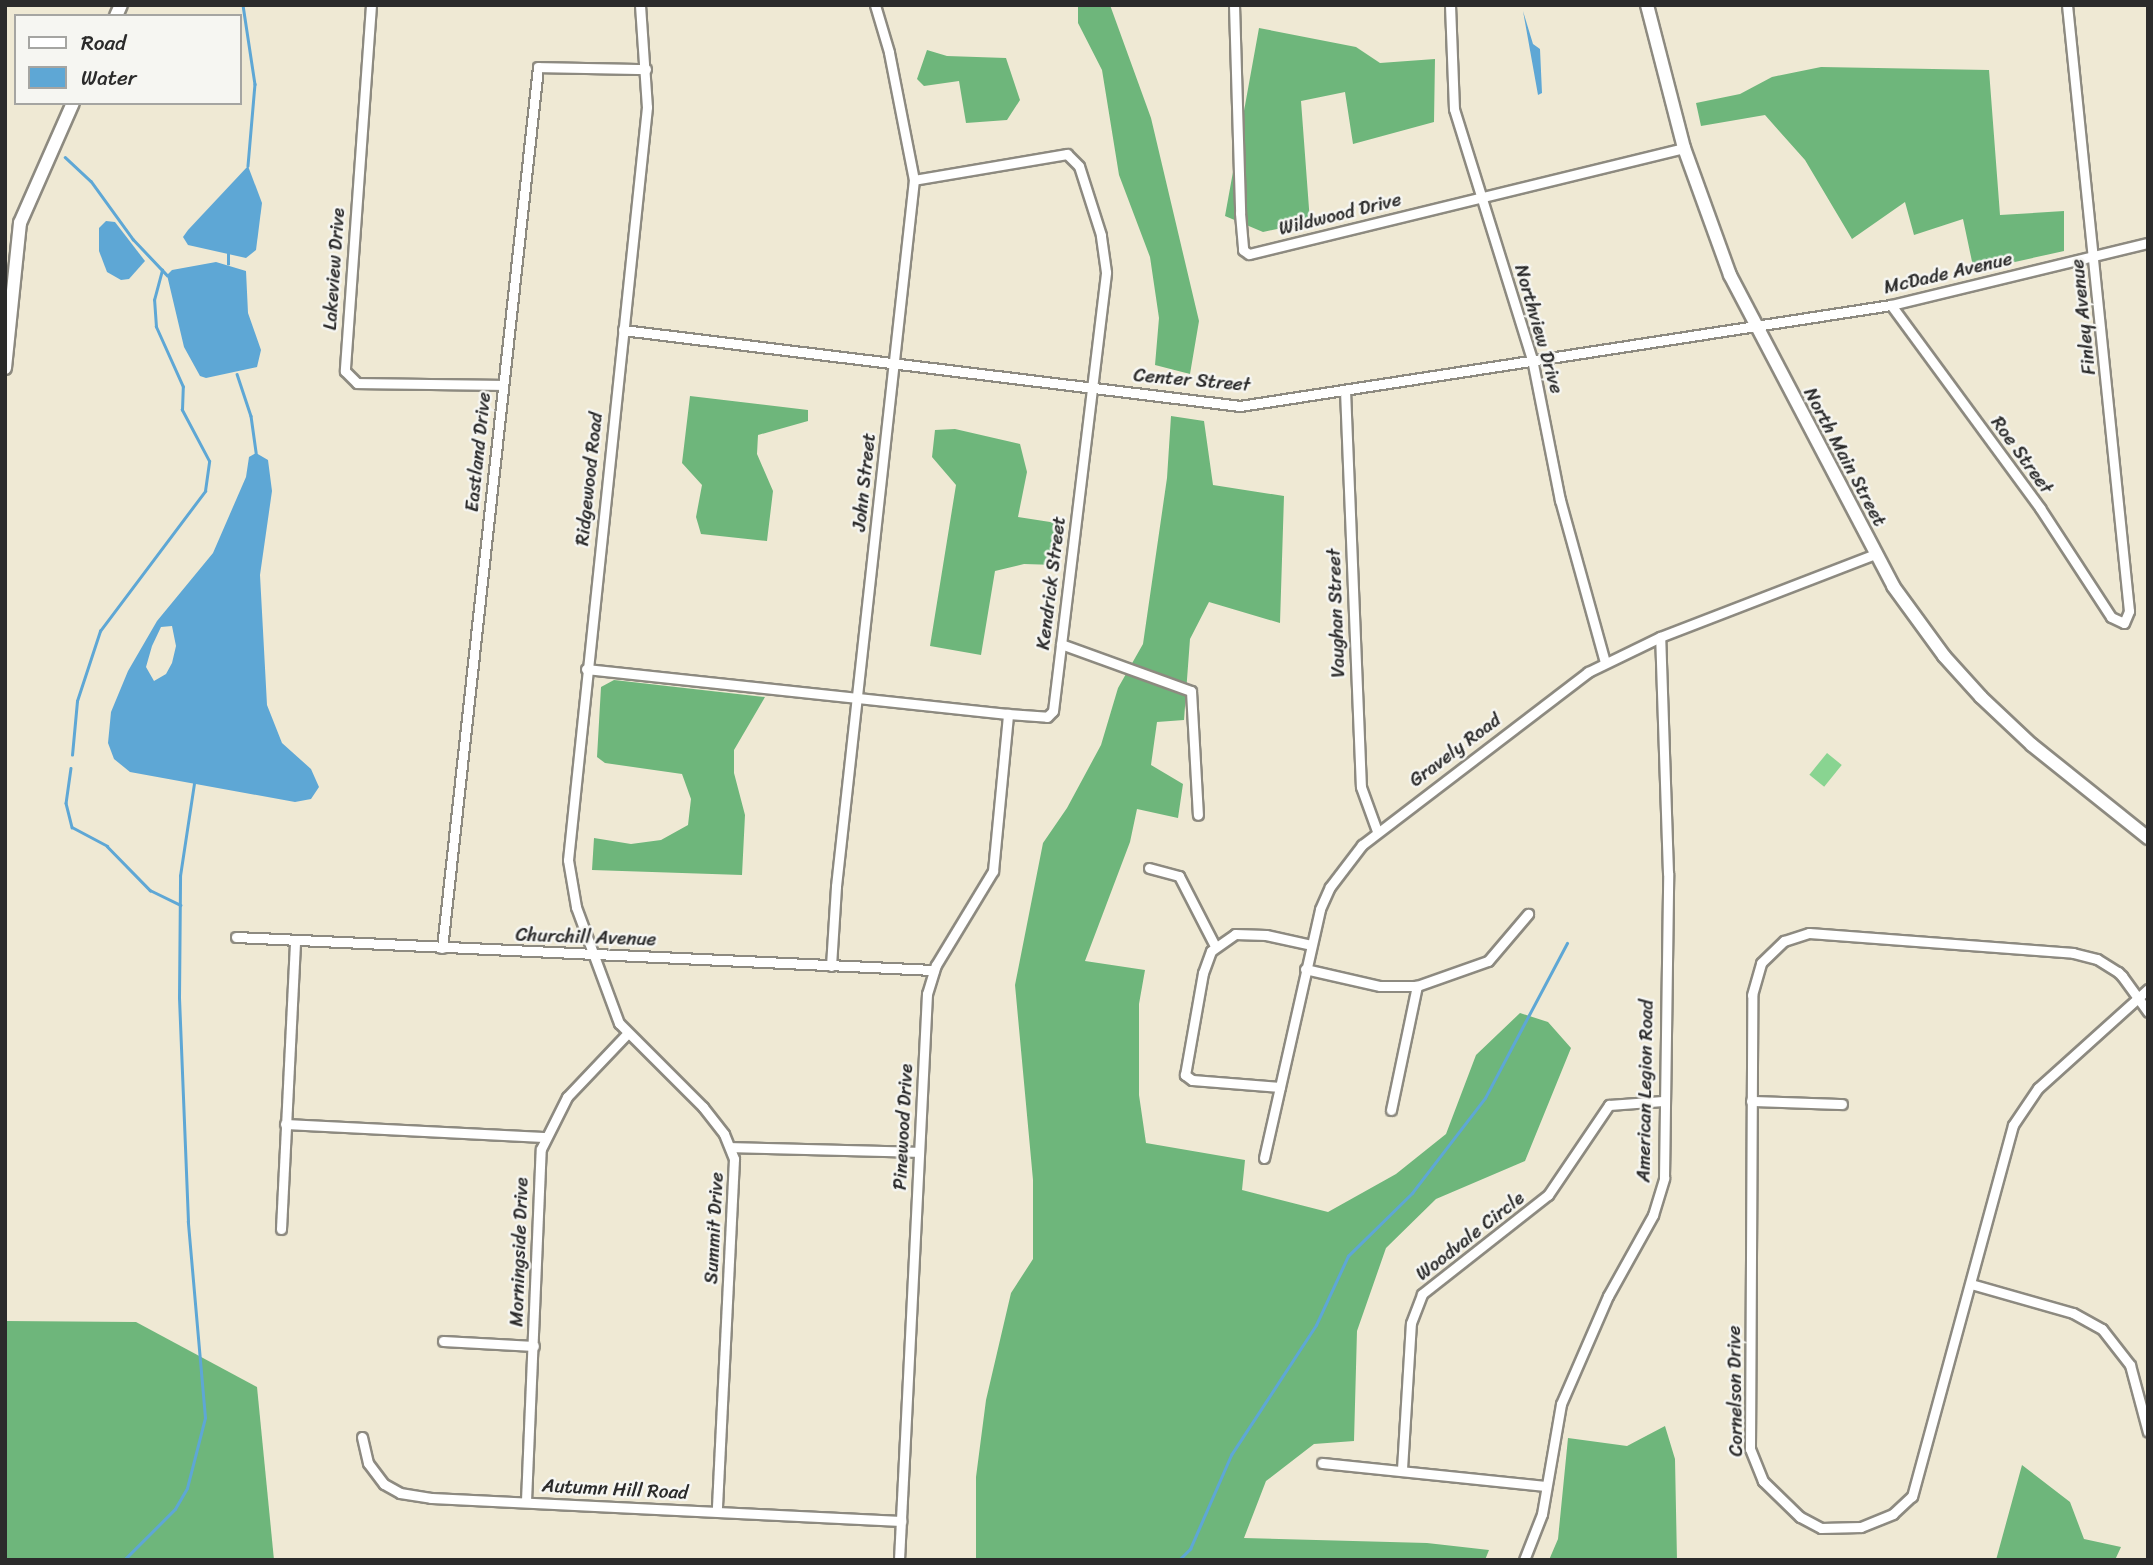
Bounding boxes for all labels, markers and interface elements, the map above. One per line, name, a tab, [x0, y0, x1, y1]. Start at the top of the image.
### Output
legend	[14, 14, 242, 105]
text: Road	[81, 24, 126, 62]
text: Water	[81, 59, 136, 97]
street label: Wildwood Drive	[1276, 188, 1404, 240]
street label: Lakeview Drive	[318, 207, 350, 331]
street label: McDade Avenue	[1881, 247, 2015, 299]
street label: Finley Avenue	[2066, 258, 2100, 376]
street label: Northview Drive	[1510, 262, 1568, 396]
street label: Center Street	[1132, 364, 1252, 396]
street label: North Main Street	[1799, 383, 1891, 531]
street label: Eastland Drive	[460, 391, 496, 513]
street label: Ridgewood Road	[571, 411, 607, 547]
street label: Roe Street	[1986, 411, 2058, 499]
street label: John Street	[847, 432, 881, 532]
street label: Kendrick Street	[1031, 515, 1071, 651]
street label: Vaughan Street	[1322, 548, 1350, 678]
street label: Gravely Road	[1405, 708, 1505, 792]
street label: Churchill Avenue	[515, 923, 657, 951]
street label: American Legion Road	[1632, 999, 1658, 1183]
street label: Pinewood Drive	[888, 1063, 918, 1191]
street label: Summit Drive	[700, 1171, 728, 1285]
street label: Morningside Drive	[505, 1177, 533, 1327]
street label: Woodvale Circle	[1411, 1186, 1529, 1286]
street label: Cornelson Drive	[1722, 1325, 1748, 1457]
street label: Autumn Hill Road	[541, 1474, 689, 1504]

